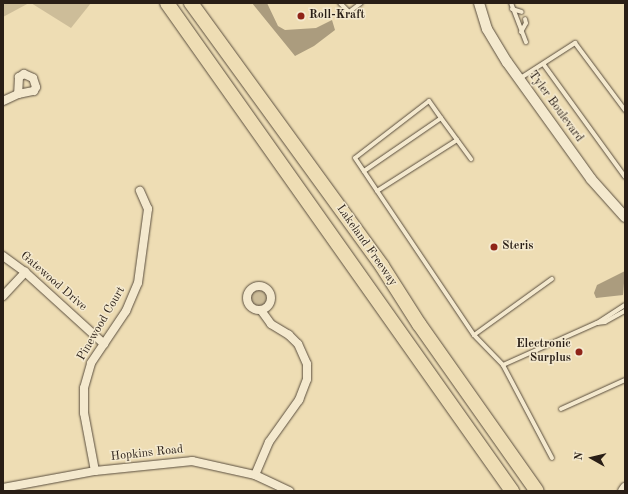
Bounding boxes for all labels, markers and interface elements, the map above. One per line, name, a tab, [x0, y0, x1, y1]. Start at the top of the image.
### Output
place label: Roll-Kraft	[309, 9, 365, 23]
marker: Roll-Kraft	[296, 11, 306, 21]
street label: Tyler Boulevard	[524, 69, 586, 145]
street label: Lakeland Freeway	[333, 203, 399, 289]
place label: Steris	[502, 240, 533, 254]
marker: Steris	[489, 242, 499, 252]
street label: Gatewood Drive	[17, 249, 89, 315]
street label: Pinewood Court	[75, 284, 129, 364]
place label: Electronic Surplus	[516, 338, 571, 366]
marker: Electronic Surplus	[574, 347, 584, 357]
north arrow	[572, 438, 612, 478]
street label: Hopkins Road	[110, 443, 184, 465]
text: N	[574, 451, 586, 461]

